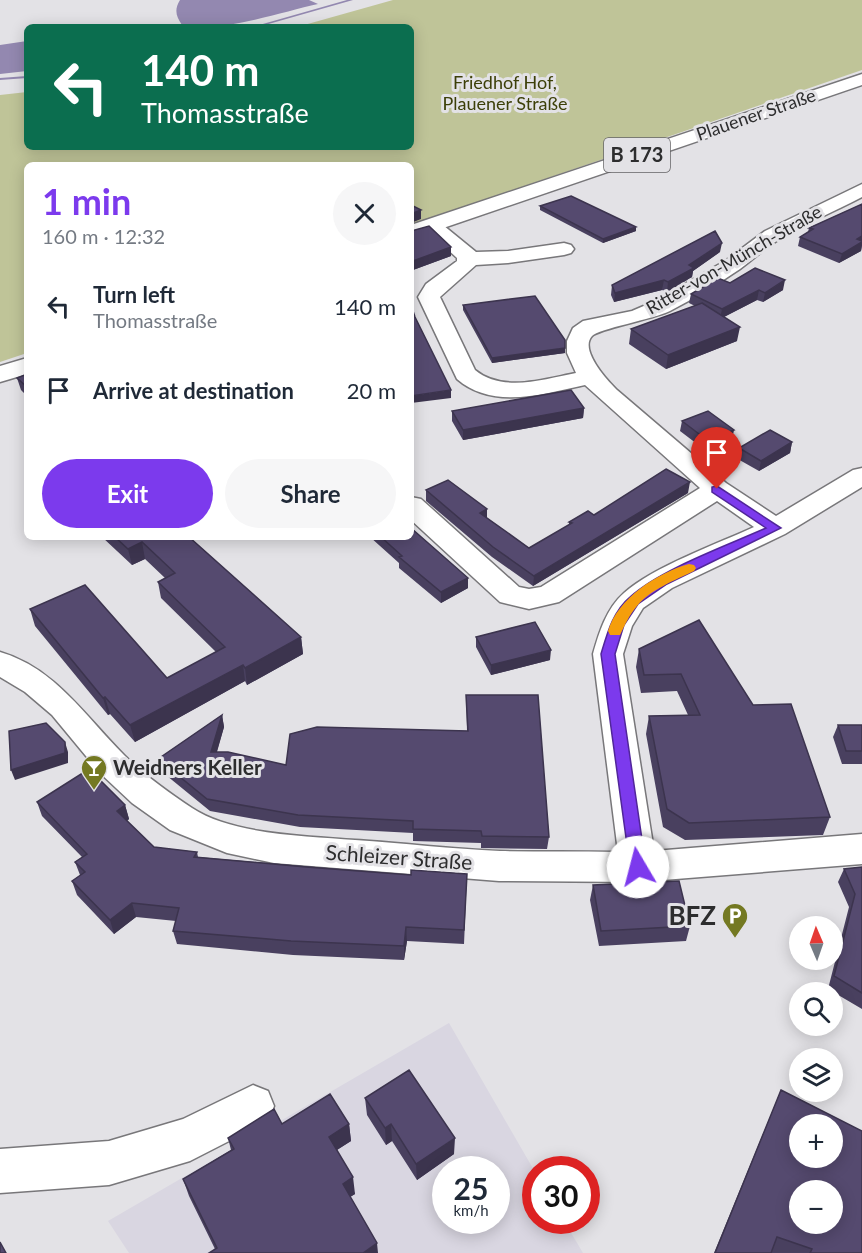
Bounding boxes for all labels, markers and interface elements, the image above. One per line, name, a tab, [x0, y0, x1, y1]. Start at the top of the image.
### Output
text: 140 m	[141, 45, 259, 95]
icon: left	[42, 48, 120, 126]
park label: Friedhof Hof, Plauener Straße	[443, 71, 567, 114]
street label: Plauener Straße	[693, 83, 818, 145]
text: Thomasstraße	[141, 96, 309, 129]
road number: B 173	[604, 138, 670, 172]
text: 1 min	[42, 179, 131, 223]
button: close	[333, 182, 396, 245]
street label: Ritter-von-Münch-Straße	[642, 200, 825, 318]
text: 160 m · 12:32	[42, 224, 165, 248]
text: Turn left	[93, 281, 175, 308]
icon: left	[42, 290, 75, 323]
text: 140 m	[334, 293, 396, 320]
text: Thomasstraße	[93, 308, 217, 332]
icon: arrive	[42, 374, 75, 407]
text: Arrive at destination	[93, 377, 294, 404]
text: 20 m	[347, 377, 396, 404]
pin	[691, 427, 742, 489]
icon: arrive	[700, 436, 733, 469]
button: Exit	[42, 459, 213, 528]
button: Share	[225, 459, 396, 528]
bar icon: Weidners Keller	[79, 753, 109, 791]
place label: Weidners Keller	[113, 754, 262, 779]
position arrow	[606, 835, 670, 899]
street label: Schleizer Straße	[325, 839, 473, 874]
place label: BFZ	[668, 899, 716, 931]
parking icon: BFZ	[720, 901, 750, 939]
north arrow	[789, 916, 843, 970]
map controls	[789, 916, 843, 1234]
button: search	[789, 982, 843, 1036]
button: layers	[789, 1048, 843, 1102]
button: +	[789, 1114, 843, 1168]
speed limit sign: 30	[522, 1156, 600, 1234]
text: 25	[454, 1170, 488, 1206]
button: −	[789, 1180, 843, 1234]
text: km/h	[453, 1201, 489, 1219]

